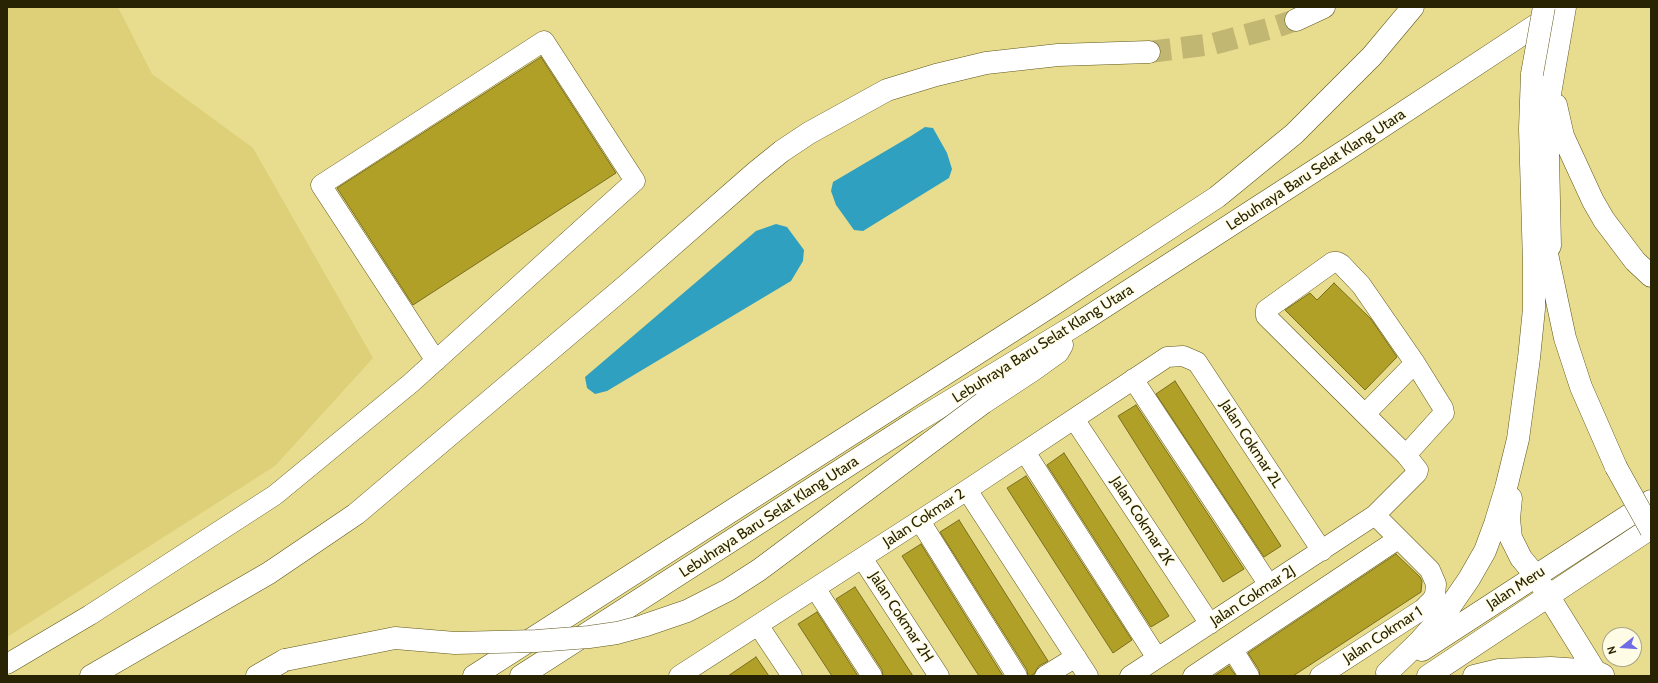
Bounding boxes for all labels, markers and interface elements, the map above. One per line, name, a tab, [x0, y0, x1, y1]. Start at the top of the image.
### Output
street label: Lebuhraya Baru Selat Klang Utara	[1223, 105, 1409, 235]
street label: Lebuhraya Baru Selat Klang Utara	[949, 281, 1137, 407]
street label: Jalan Cokmar 2L	[1216, 397, 1286, 491]
street label: Lebuhraya Baru Selat Klang Utara	[676, 452, 862, 582]
street label: Jalan Cokmar 2K	[1107, 473, 1177, 569]
street label: Jalan Cokmar 2	[880, 485, 968, 551]
street label: Jalan Cokmar 2J	[1207, 562, 1299, 630]
street label: Jalan Meru	[1484, 563, 1548, 613]
street label: Jalan Cokmar 2H	[865, 568, 937, 666]
street label: Jalan Cokmar 1	[1340, 603, 1426, 667]
north arrow	[1602, 627, 1642, 667]
text: N	[1604, 644, 1619, 656]

